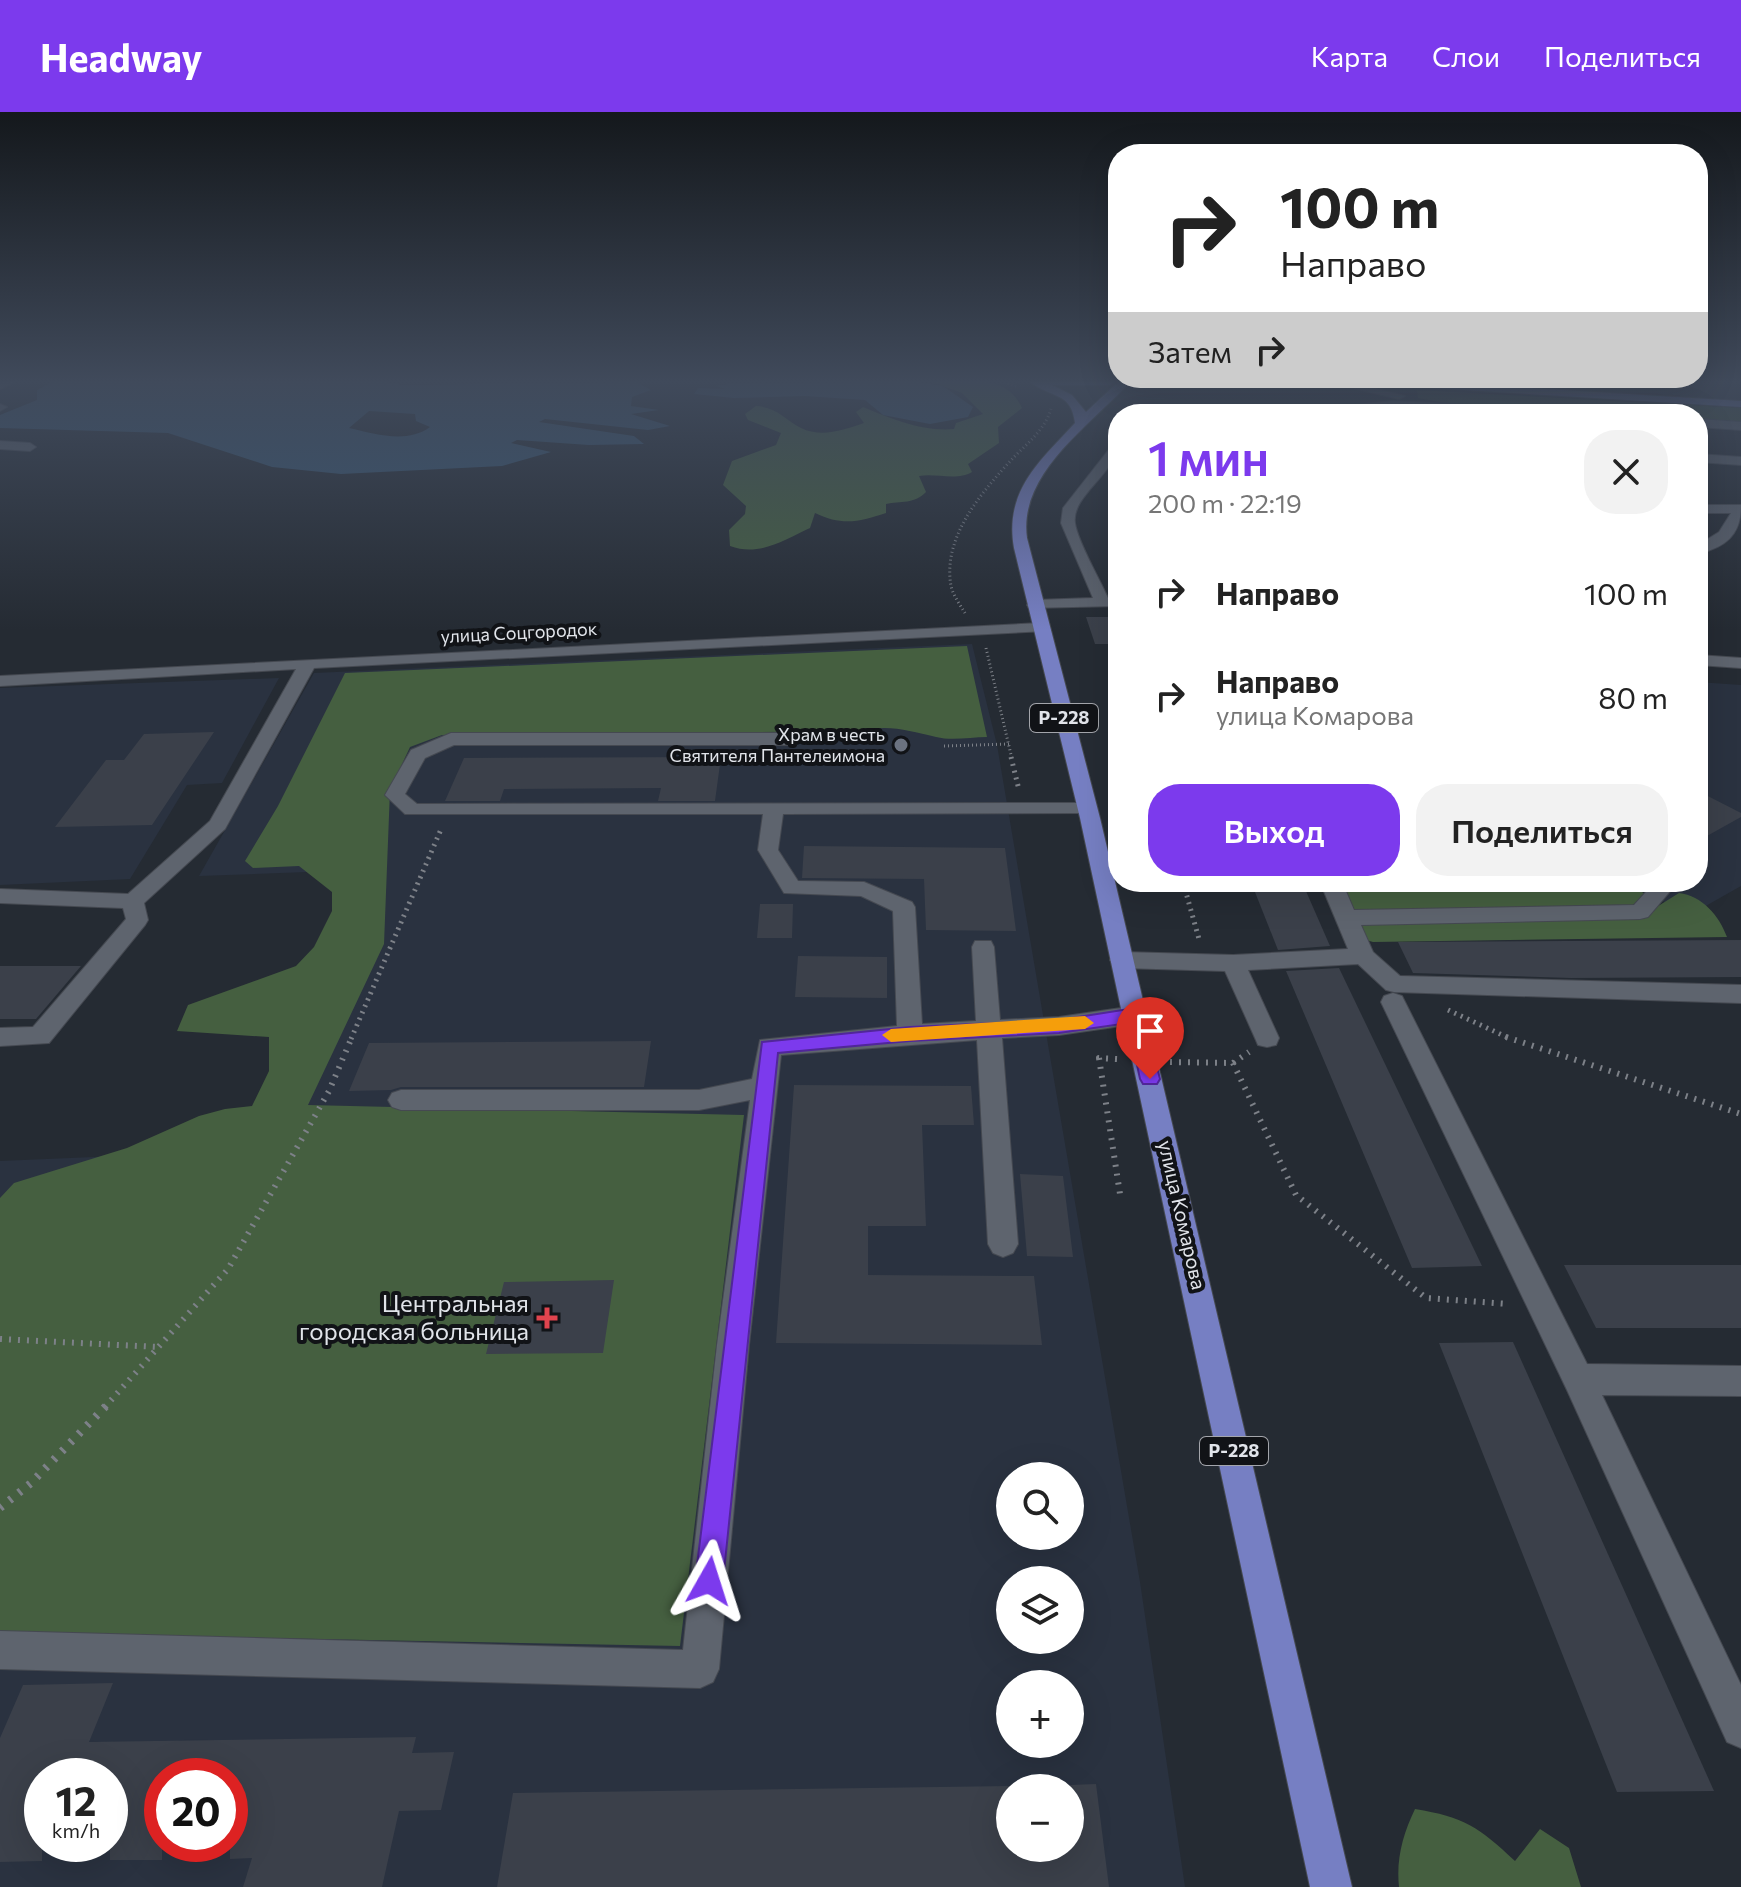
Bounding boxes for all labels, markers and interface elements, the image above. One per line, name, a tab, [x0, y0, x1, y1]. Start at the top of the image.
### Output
text: Headway	[40, 33, 202, 80]
text: Карта	[1311, 39, 1388, 73]
text: Слои	[1432, 39, 1500, 73]
text: Поделиться	[1544, 39, 1701, 73]
text: 100 m	[1280, 171, 1439, 240]
icon: right	[1148, 176, 1252, 280]
text: Направо	[1280, 240, 1426, 284]
icon: right	[1248, 328, 1292, 372]
text: Затем	[1148, 332, 1232, 369]
text: 1 мин	[1148, 427, 1269, 486]
button: close	[1584, 430, 1668, 514]
text: 200 m · 22:19	[1148, 487, 1302, 518]
icon: right	[1148, 570, 1192, 614]
text: Направо	[1216, 574, 1339, 611]
text: 100 m	[1584, 574, 1668, 611]
street label: улица Соцгородок	[440, 617, 598, 647]
text: Направо	[1216, 662, 1339, 699]
icon: right	[1148, 674, 1192, 718]
text: 80 m	[1598, 678, 1668, 715]
text: улица Комарова	[1216, 699, 1414, 730]
road number: Р-228	[1030, 704, 1098, 732]
place label: Храм в честь Святителя Пантелеимона	[670, 723, 885, 766]
marker: Храм в честь Святителя Пантелеимона	[892, 736, 910, 754]
button: Выход	[1148, 784, 1400, 876]
button: Поделиться	[1416, 784, 1668, 876]
pin	[1116, 997, 1184, 1079]
icon: arrive	[1128, 1009, 1172, 1053]
street label: улица Комарова	[1154, 1138, 1212, 1292]
place label: Центральная городская больница	[299, 1288, 529, 1345]
marker: Центральная городская больница	[536, 1307, 558, 1329]
road number: Р-228	[1200, 1437, 1268, 1465]
map controls	[996, 1462, 1084, 1862]
button: search	[996, 1462, 1084, 1550]
position arrow	[667, 1539, 751, 1623]
button: layers	[996, 1566, 1084, 1654]
button: +	[996, 1670, 1084, 1758]
speed limit sign: 20	[144, 1758, 248, 1862]
button: −	[996, 1774, 1084, 1862]
text: 12	[56, 1775, 96, 1824]
text: km/h	[52, 1818, 100, 1842]

